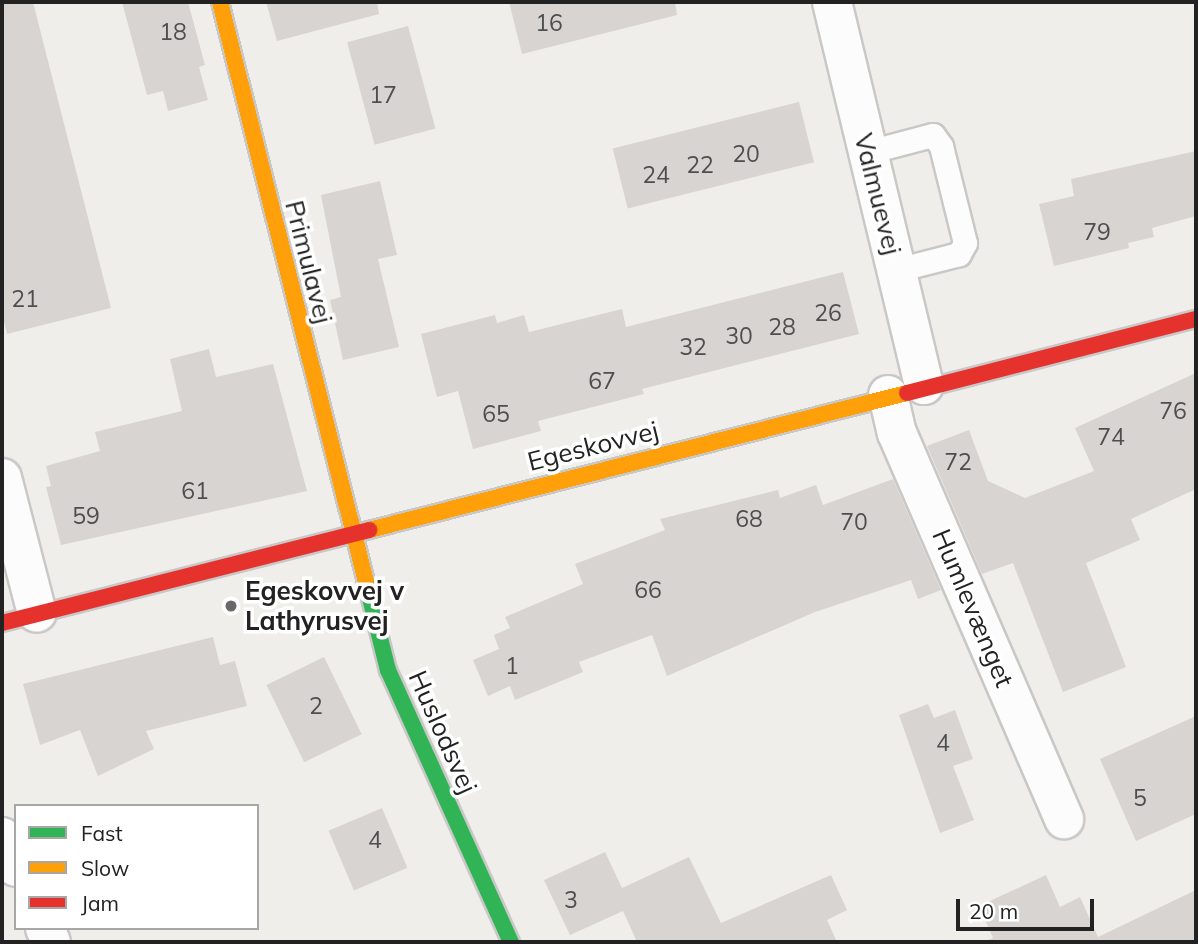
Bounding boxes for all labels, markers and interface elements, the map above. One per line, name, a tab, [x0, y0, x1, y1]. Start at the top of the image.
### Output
house number: 16	[535, 9, 563, 37]
house number: 18	[159, 18, 187, 46]
house number: 17	[369, 81, 397, 109]
street label: Valmuevej	[848, 130, 908, 258]
house number: 20	[732, 140, 760, 168]
house number: 22	[686, 151, 714, 179]
house number: 24	[642, 161, 670, 189]
street label: Primulavej	[279, 197, 339, 327]
house number: 79	[1083, 218, 1111, 246]
house number: 21	[11, 285, 39, 313]
house number: 26	[814, 299, 842, 327]
house number: 28	[768, 313, 796, 341]
house number: 30	[725, 322, 753, 350]
house number: 32	[679, 333, 707, 361]
house number: 67	[588, 367, 616, 395]
house number: 76	[1159, 397, 1187, 425]
house number: 65	[482, 400, 510, 428]
street label: Egeskovvej	[524, 415, 662, 477]
house number: 74	[1097, 423, 1125, 451]
house number: 72	[944, 448, 972, 476]
house number: 61	[181, 477, 209, 505]
house number: 59	[72, 502, 100, 530]
house number: 68	[735, 505, 763, 533]
house number: 70	[840, 508, 868, 536]
street label: Humlevænget	[926, 524, 1020, 692]
place label: Egeskovvej v Lathyrusvej	[245, 575, 404, 636]
house number: 66	[634, 576, 662, 604]
marker: Egeskovvej v Lathyrusvej	[223, 598, 239, 614]
house number: 1	[505, 652, 519, 680]
street label: Huslodsvej	[402, 666, 484, 798]
house number: 2	[309, 692, 323, 720]
house number: 4	[936, 729, 950, 757]
house number: 5	[1133, 784, 1147, 812]
legend	[14, 804, 259, 930]
text: Fast	[81, 820, 123, 846]
house number: 4	[368, 826, 382, 854]
text: Slow	[81, 855, 129, 881]
scale bar	[960, 884, 1098, 928]
house number: 3	[564, 886, 578, 914]
text: Jam	[81, 890, 119, 916]
text: 20 m	[969, 898, 1018, 924]

